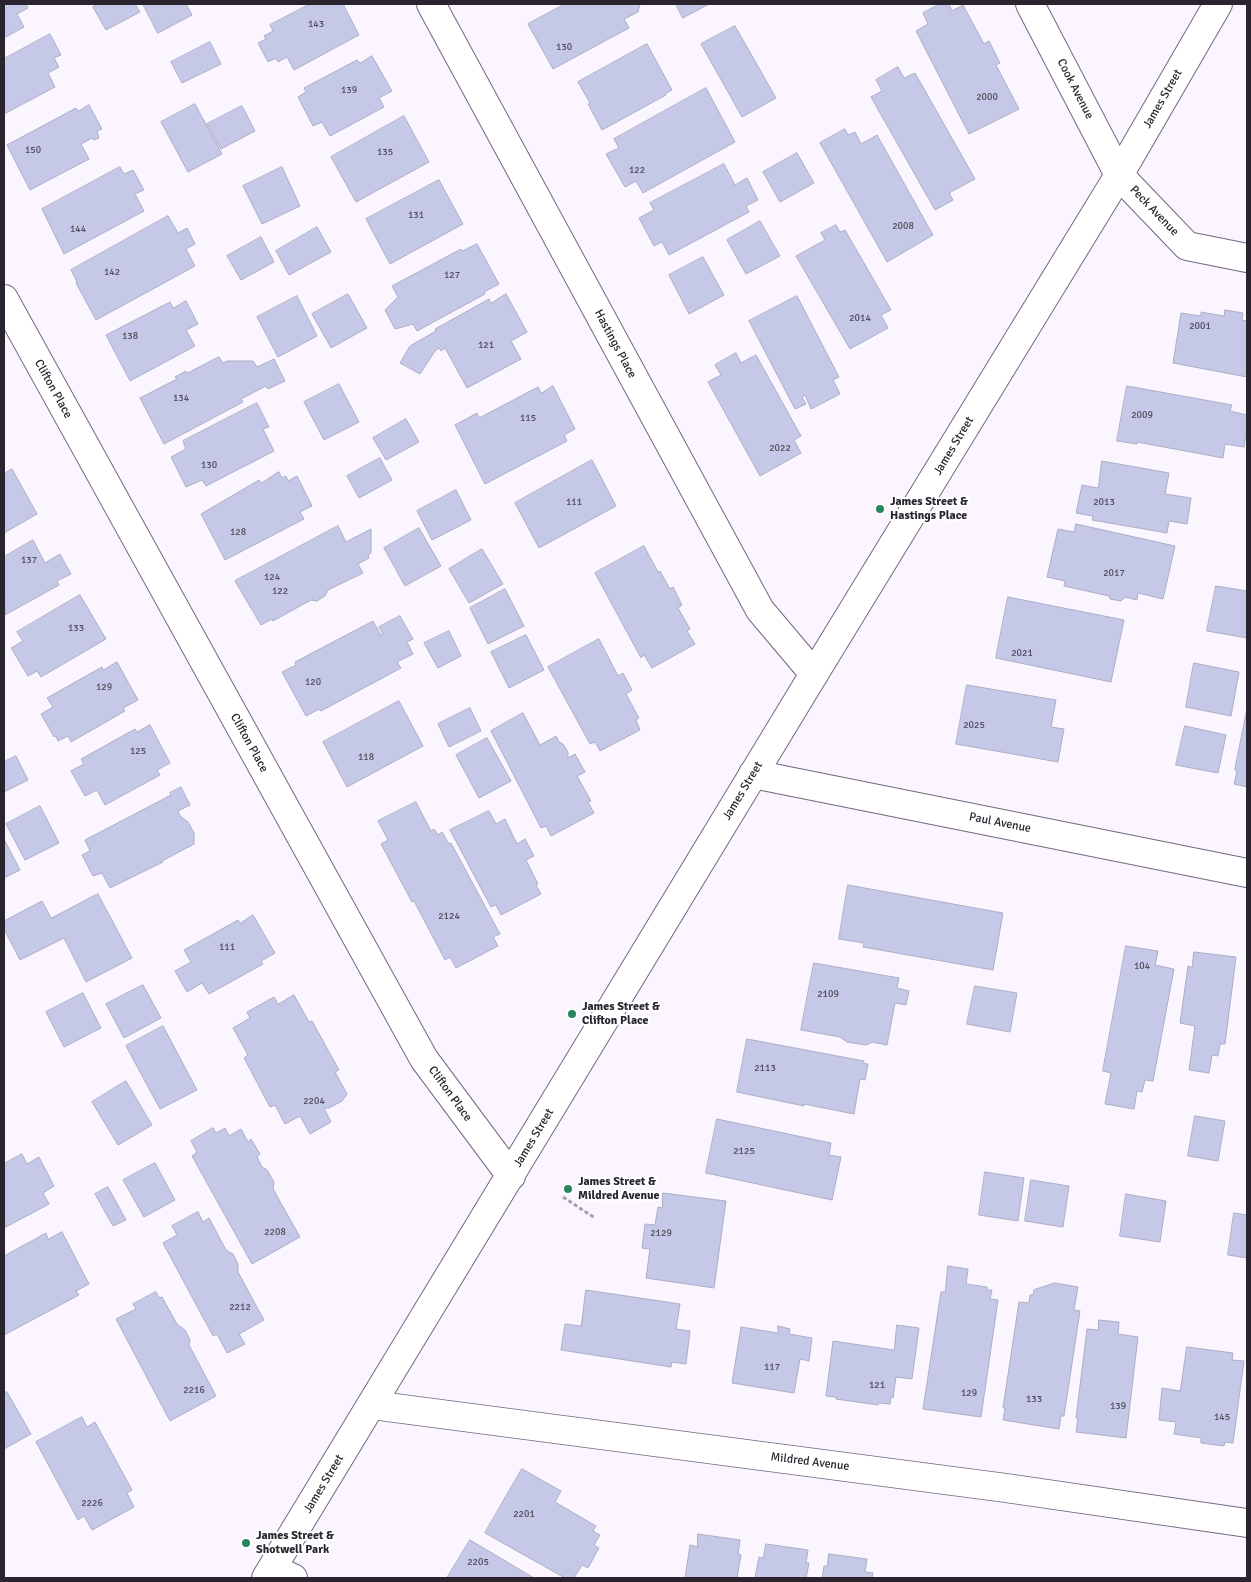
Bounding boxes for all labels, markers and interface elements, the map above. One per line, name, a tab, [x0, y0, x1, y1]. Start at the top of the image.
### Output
house number: 143	[308, 18, 324, 30]
house number: 130	[556, 41, 572, 53]
street label: Cook Avenue	[1054, 56, 1096, 122]
street label: James Street	[1140, 67, 1186, 131]
house number: 139	[341, 84, 357, 96]
house number: 2000	[976, 91, 998, 103]
house number: 150	[25, 144, 41, 156]
house number: 135	[377, 146, 393, 158]
house number: 122	[629, 164, 645, 176]
street label: Peck Avenue	[1126, 183, 1182, 239]
house number: 131	[408, 209, 424, 221]
house number: 2008	[892, 220, 914, 232]
house number: 144	[70, 223, 86, 235]
house number: 142	[104, 266, 120, 278]
house number: 127	[444, 269, 460, 281]
street label: Hastings Place	[591, 307, 639, 381]
house number: 2014	[849, 312, 871, 324]
house number: 2001	[1189, 320, 1211, 332]
house number: 138	[122, 330, 138, 342]
house number: 121	[478, 339, 494, 351]
street label: Clifton Place	[31, 357, 75, 421]
house number: 134	[173, 392, 189, 404]
house number: 2009	[1131, 409, 1153, 421]
house number: 115	[520, 412, 536, 424]
street label: James Street	[931, 414, 977, 478]
house number: 2022	[769, 442, 791, 454]
house number: 130	[201, 459, 217, 471]
place label: James Street & Hastings Place	[890, 495, 968, 523]
house number: 111	[566, 496, 582, 508]
house number: 2013	[1093, 496, 1115, 508]
marker: James Street & Hastings Place	[874, 503, 886, 515]
house number: 128	[230, 526, 246, 538]
house number: 137	[21, 554, 37, 566]
house number: 2017	[1103, 567, 1125, 579]
house number: 124	[264, 571, 280, 583]
house number: 122	[272, 585, 288, 597]
house number: 133	[68, 622, 84, 634]
house number: 2021	[1011, 647, 1033, 659]
house number: 120	[305, 676, 321, 688]
house number: 129	[96, 681, 112, 693]
street label: Clifton Place	[227, 711, 271, 775]
house number: 2025	[963, 719, 985, 731]
house number: 125	[130, 745, 146, 757]
house number: 118	[358, 751, 374, 763]
street label: James Street	[720, 759, 766, 823]
street label: Paul Avenue	[968, 810, 1032, 836]
house number: 2124	[438, 910, 460, 922]
house number: 111	[219, 941, 235, 953]
house number: 104	[1134, 960, 1150, 972]
house number: 2109	[817, 988, 839, 1000]
place label: James Street & Clifton Place	[582, 1000, 660, 1028]
marker: James Street & Clifton Place	[566, 1008, 578, 1020]
house number: 2113	[754, 1062, 776, 1074]
street label: Clifton Place	[425, 1063, 475, 1125]
house number: 2204	[303, 1095, 325, 1107]
street label: James Street	[511, 1106, 557, 1170]
house number: 2125	[733, 1145, 755, 1157]
place label: James Street & Mildred Avenue	[578, 1175, 659, 1203]
marker: James Street & Mildred Avenue	[562, 1183, 574, 1195]
house number: 2208	[264, 1226, 286, 1238]
house number: 2129	[650, 1227, 672, 1239]
house number: 2212	[229, 1301, 251, 1313]
house number: 117	[764, 1361, 780, 1373]
house number: 121	[869, 1379, 885, 1391]
house number: 2216	[183, 1384, 205, 1396]
house number: 129	[961, 1387, 977, 1399]
house number: 133	[1026, 1393, 1042, 1405]
house number: 139	[1110, 1400, 1126, 1412]
house number: 145	[1214, 1411, 1230, 1423]
street label: Mildred Avenue	[770, 1450, 850, 1474]
street label: James Street	[301, 1452, 347, 1516]
house number: 2226	[81, 1497, 103, 1509]
house number: 2201	[513, 1508, 535, 1520]
place label: James Street & Shotwell Park	[256, 1529, 334, 1557]
marker: James Street & Shotwell Park	[240, 1537, 252, 1549]
house number: 2205	[467, 1556, 489, 1568]

